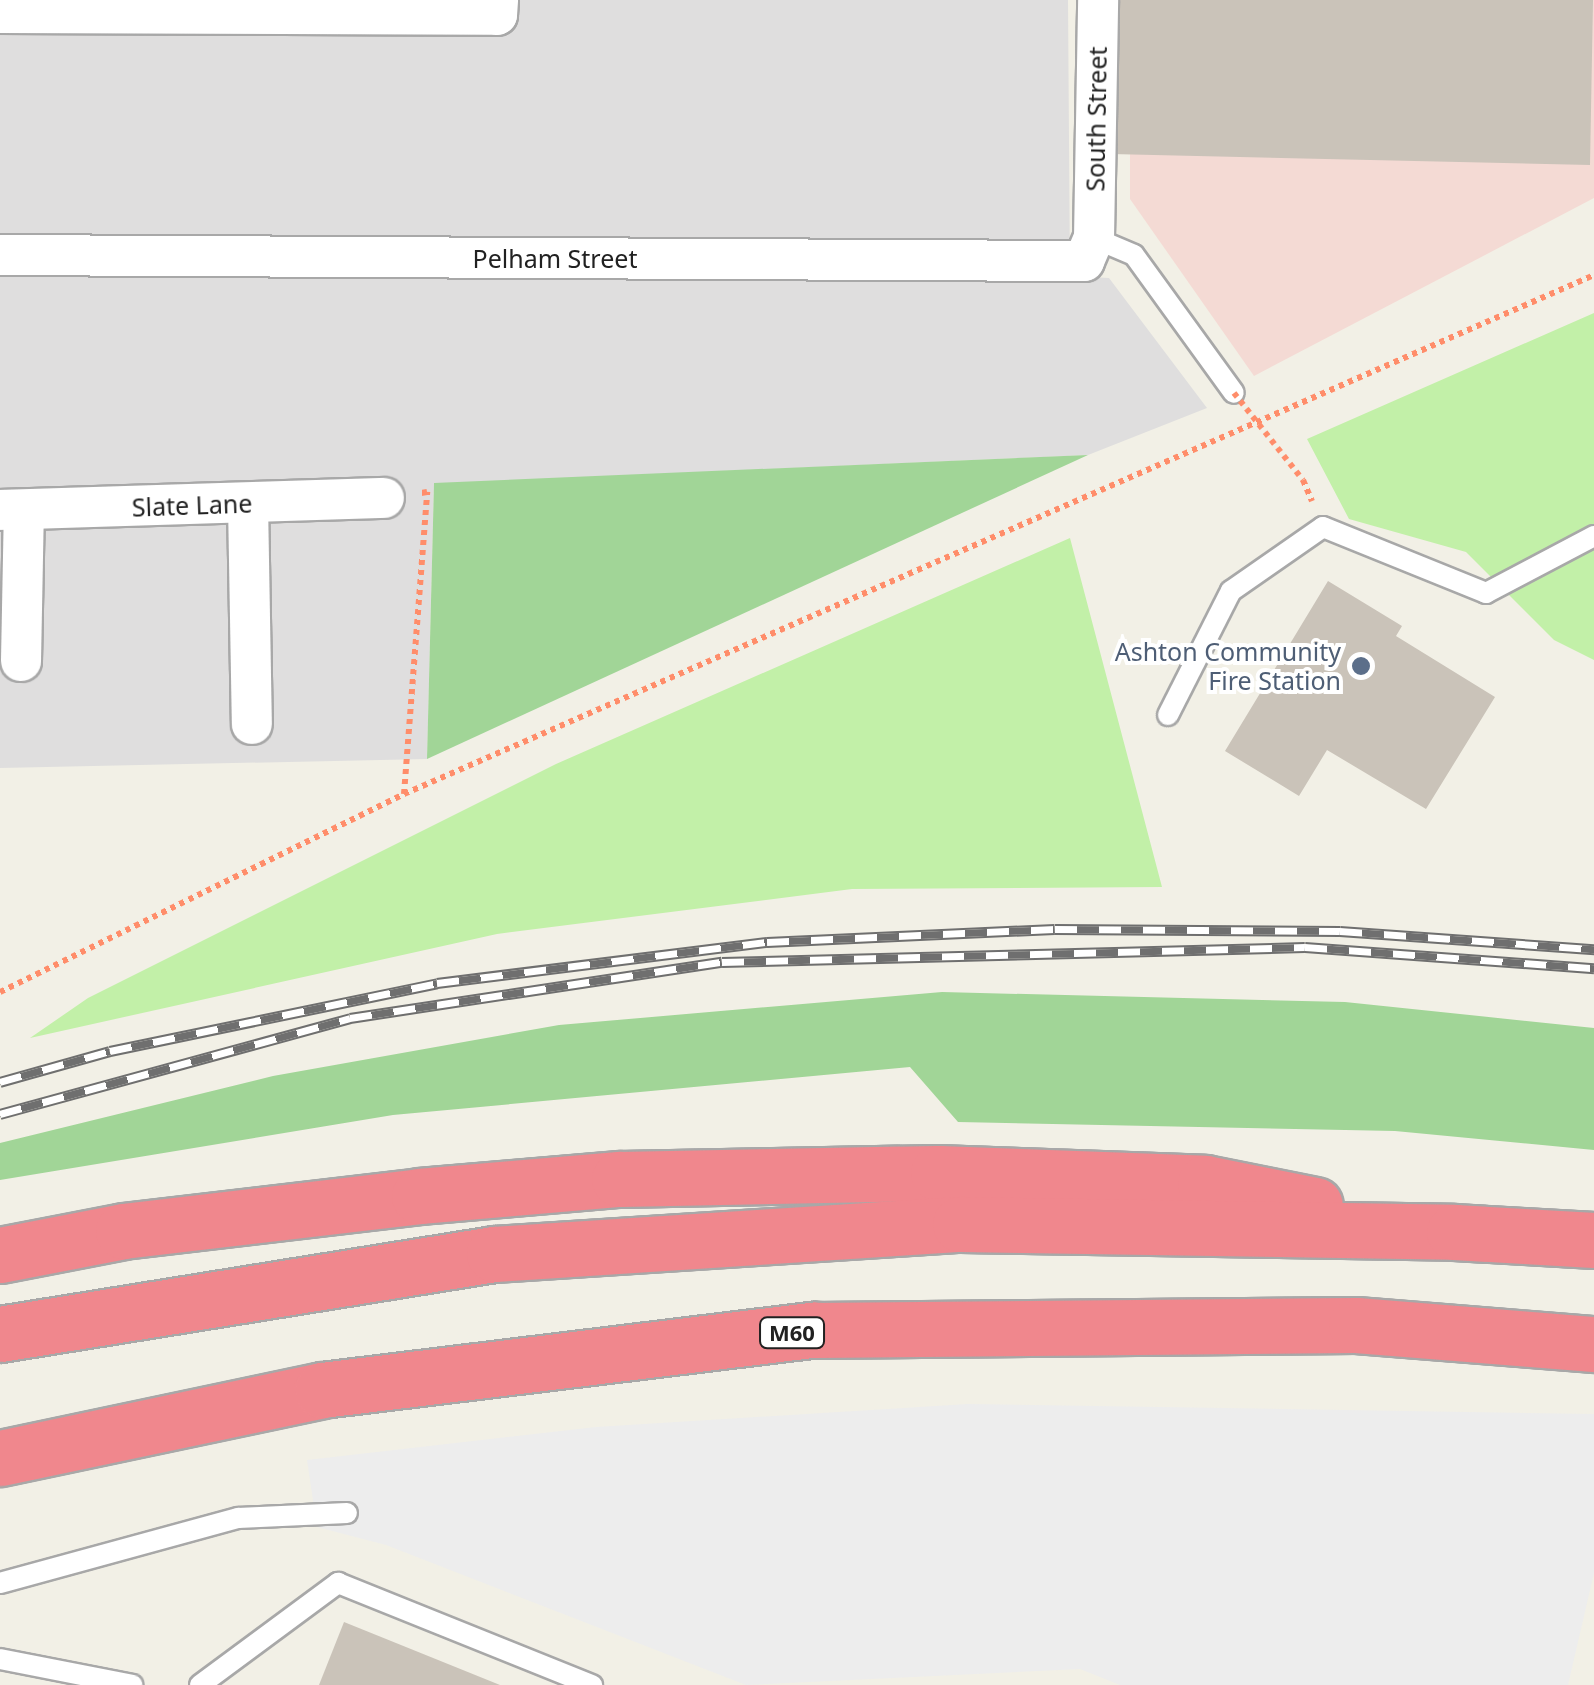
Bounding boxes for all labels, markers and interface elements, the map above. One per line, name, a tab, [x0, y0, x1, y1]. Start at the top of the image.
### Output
street label: South Street	[1080, 46, 1112, 192]
street label: Pelham Street	[473, 243, 637, 273]
street label: Slate Lane	[131, 488, 253, 522]
place label: Ashton Community Fire Station	[1115, 637, 1341, 696]
marker: Ashton Community Fire Station	[1350, 655, 1372, 677]
road number: M60	[757, 1316, 827, 1350]

